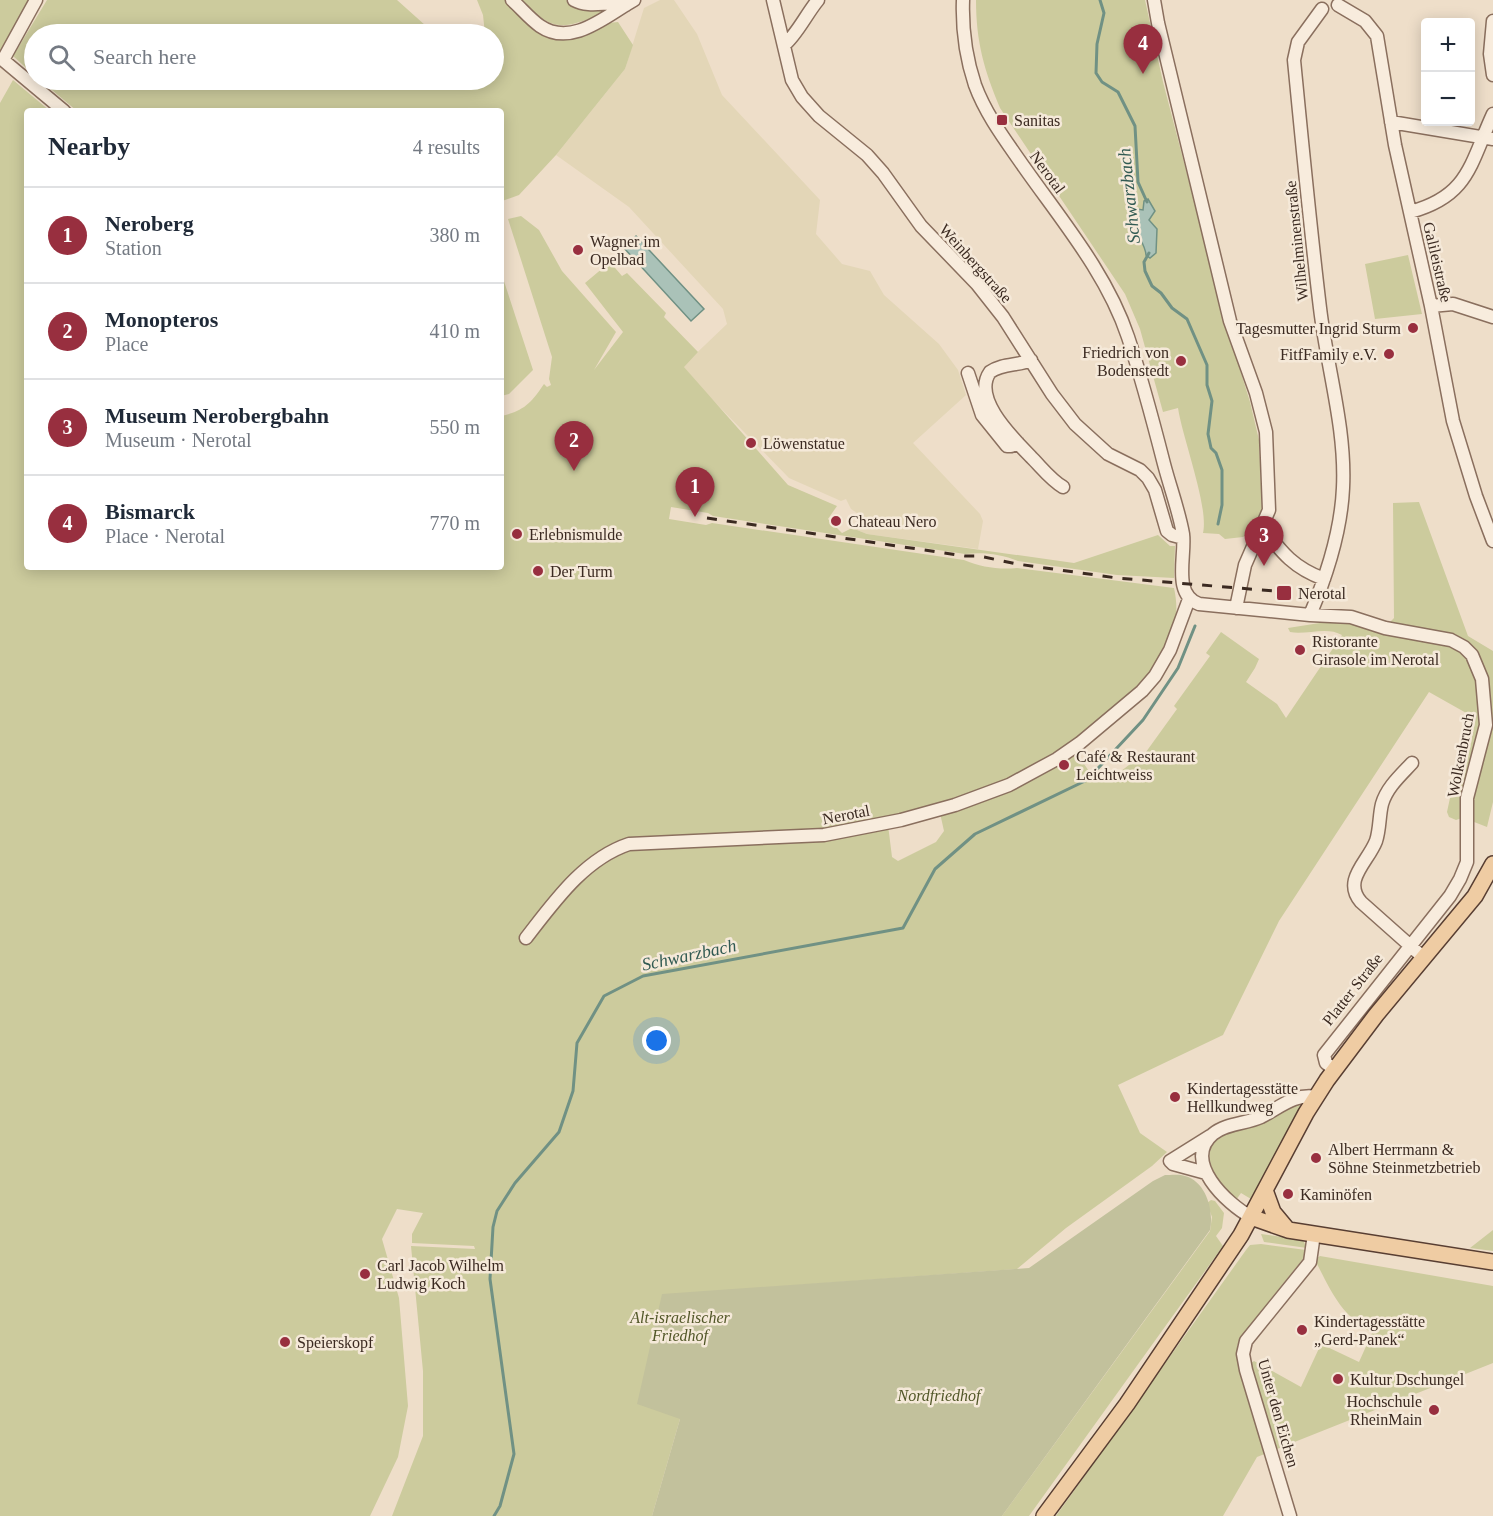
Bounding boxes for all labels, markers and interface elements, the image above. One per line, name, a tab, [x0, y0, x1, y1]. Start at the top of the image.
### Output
map controls	[1421, 18, 1475, 126]
button: +	[1421, 18, 1475, 72]
search box	[24, 24, 504, 90]
pin: 4	[1124, 25, 1162, 74]
icon: search	[45, 41, 78, 74]
text: Search here	[93, 44, 196, 69]
button: −	[1421, 72, 1475, 126]
place label: Sanitas	[1014, 112, 1060, 129]
marker: Sanitas	[995, 113, 1009, 127]
text: Nearby	[48, 132, 130, 161]
text: 4 results	[413, 136, 480, 158]
water label: Schwarzbach	[1114, 147, 1144, 245]
street label: Nerotal	[1027, 148, 1069, 197]
street label: Wilhelminenstraße	[1282, 180, 1311, 302]
text: Neroberg	[105, 211, 194, 236]
street label: Galileistraße	[1420, 220, 1455, 304]
street label: Weinbergstraße	[935, 221, 1015, 307]
text: 1	[63, 224, 73, 246]
text: 380 m	[429, 224, 480, 246]
place label: Wagner im Opelbad	[590, 233, 661, 269]
text: Station	[105, 237, 162, 259]
marker: Wagner im Opelbad	[571, 243, 585, 257]
text: Monopteros	[105, 307, 218, 332]
text: 2	[63, 320, 73, 342]
text: 410 m	[429, 320, 480, 342]
place label: Tagesmutter Ingrid Sturm	[1236, 320, 1402, 338]
marker: Tagesmutter Ingrid Sturm	[1406, 321, 1420, 335]
text: Place	[105, 333, 148, 355]
place label: Friedrich von Bodenstedt	[1082, 344, 1170, 379]
place label: FitfFamily e.V.	[1280, 346, 1377, 364]
marker: FitfFamily e.V.	[1382, 347, 1396, 361]
marker: Friedrich von Bodenstedt	[1174, 354, 1188, 368]
text: Museum Nerobergbahn	[105, 403, 329, 428]
text: 3	[63, 416, 73, 438]
text: 550 m	[429, 416, 480, 438]
pin: 2	[554, 422, 594, 471]
text: Museum · Nerotal	[105, 429, 252, 451]
place label: Löwenstatue	[763, 435, 845, 452]
marker: Löwenstatue	[744, 436, 758, 450]
pin: 1	[676, 468, 714, 517]
text: Bismarck	[105, 499, 195, 524]
text: 4	[63, 512, 73, 534]
text: 770 m	[429, 512, 480, 534]
place label: Chateau Nero	[848, 513, 936, 530]
marker: Chateau Nero	[829, 514, 843, 528]
pin: 3	[1244, 516, 1284, 566]
text: Place · Nerotal	[105, 525, 225, 547]
place label: Erlebnismulde	[529, 526, 622, 543]
marker: Erlebnismulde	[510, 527, 524, 541]
place label: Der Turm	[550, 563, 613, 580]
marker: Der Turm	[531, 564, 545, 578]
marker: Nerotal	[1275, 584, 1293, 602]
place label: Nerotal	[1298, 585, 1347, 602]
place label: Ristorante Girasole im Nerotal	[1312, 633, 1440, 668]
marker: Ristorante Girasole im Nerotal	[1293, 643, 1307, 657]
street label: Wolkenbruch	[1444, 711, 1477, 799]
place label: Café & Restaurant Leichtweiss	[1076, 748, 1196, 783]
marker: Café & Restaurant Leichtweiss	[1057, 758, 1071, 772]
street label: Nerotal	[821, 801, 872, 827]
water label: Schwarzbach	[640, 935, 738, 975]
street label: Platter Straße	[1319, 950, 1386, 1029]
your location	[642, 1026, 671, 1055]
place label: Kindertagesstätte Hellkundweg	[1187, 1080, 1298, 1116]
marker: Kindertagesstätte Hellkundweg	[1168, 1090, 1182, 1104]
place label: Albert Herrmann & Söhne Steinmetzbetrieb	[1328, 1141, 1480, 1176]
marker: Albert Herrmann & Söhne Steinmetzbetrieb	[1309, 1151, 1323, 1165]
place label: Kaminöfen	[1300, 1186, 1372, 1203]
marker: Kaminöfen	[1281, 1187, 1295, 1201]
place label: Carl Jacob Wilhelm Ludwig Koch	[377, 1257, 505, 1293]
marker: Carl Jacob Wilhelm Ludwig Koch	[358, 1267, 372, 1281]
park label: Alt-israelischer Friedhof	[629, 1309, 731, 1345]
place label: Kindertagesstätte „Gerd-Panek“	[1314, 1313, 1425, 1348]
marker: Kindertagesstätte „Gerd-Panek“	[1295, 1323, 1309, 1337]
place label: Speierskopf	[297, 1334, 374, 1352]
marker: Speierskopf	[278, 1335, 292, 1349]
street label: Unter den Eichen	[1255, 1357, 1302, 1469]
place label: Kultur Dschungel	[1350, 1371, 1465, 1389]
marker: Kultur Dschungel	[1331, 1372, 1345, 1386]
park label: Nordfriedhof	[897, 1387, 983, 1405]
place label: Hochschule RheinMain	[1346, 1393, 1422, 1428]
marker: Hochschule RheinMain	[1427, 1403, 1441, 1417]

